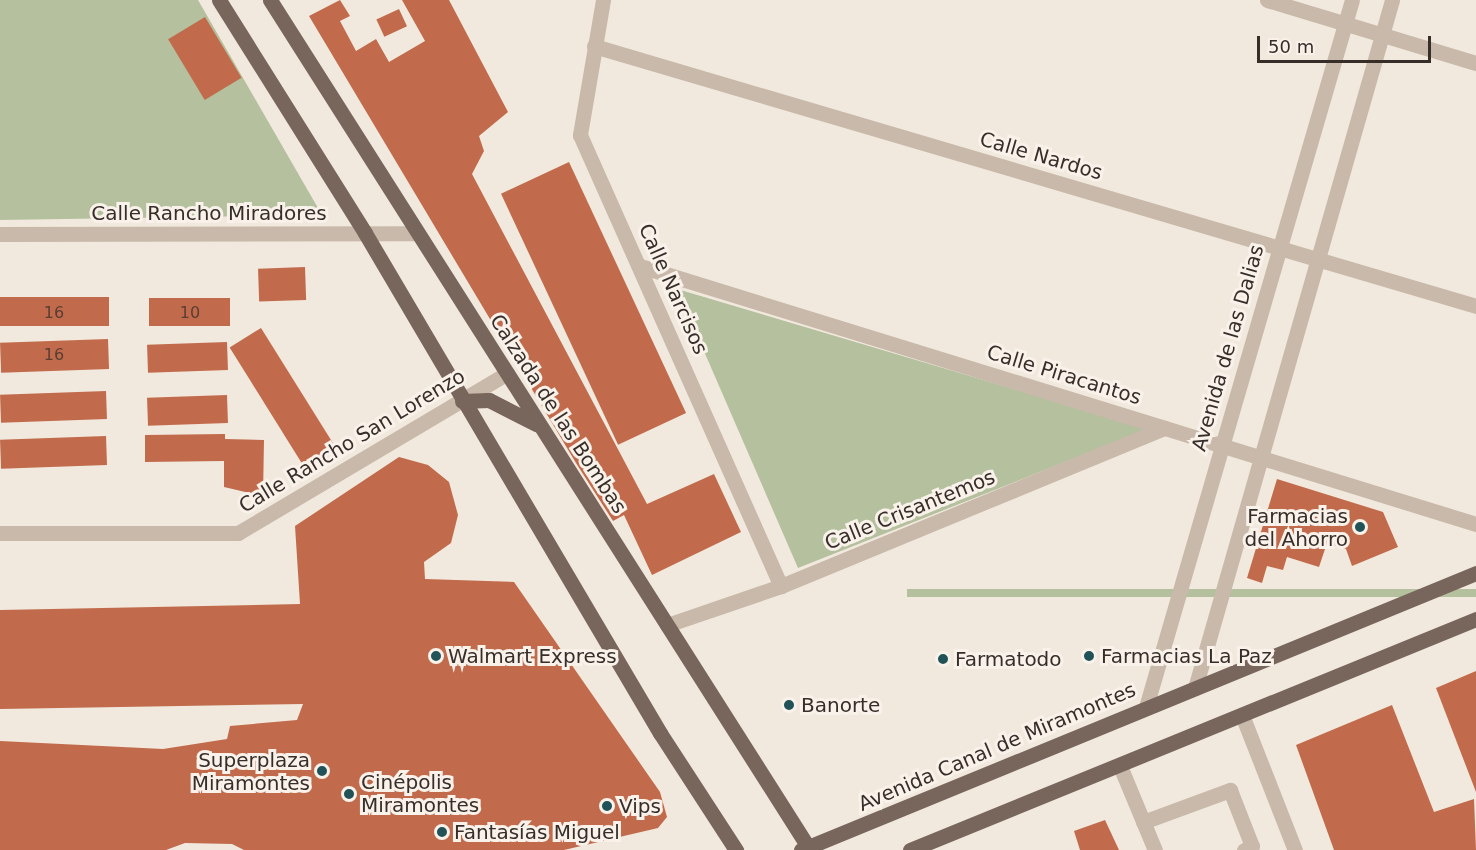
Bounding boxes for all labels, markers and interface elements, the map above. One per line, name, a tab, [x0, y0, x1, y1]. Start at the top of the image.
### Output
scale bar	[1260, 24, 1434, 62]
text: 50 m	[1268, 36, 1314, 57]
street label: Calle Nardos	[977, 127, 1105, 185]
street label: Calle Rancho Miradores	[91, 201, 327, 225]
street label: Calle Narcisos	[633, 220, 713, 358]
street label: Avenida de las Dalias	[1187, 242, 1269, 454]
house number: 16	[44, 303, 64, 323]
house number: 10	[180, 303, 200, 323]
street label: Calzada de las Bombas	[485, 310, 631, 518]
street label: Calle Piracantos	[984, 340, 1144, 410]
house number: 16	[44, 345, 64, 365]
street label: Calle Rancho San Lorenzo	[235, 364, 469, 518]
street label: Calle Crisantemos	[821, 465, 999, 555]
place label: Farmacias del Ahorro	[1245, 504, 1348, 551]
marker: Farmacias del Ahorro	[1353, 520, 1367, 534]
place label: Walmart Express	[448, 644, 617, 668]
place label: Farmacias La Paz	[1101, 644, 1272, 668]
place label: Farmatodo	[955, 647, 1062, 671]
marker: Walmart Express	[429, 649, 443, 663]
marker: Farmacias La Paz	[1082, 649, 1096, 663]
marker: Farmatodo	[936, 652, 950, 666]
street label: Avenida Canal de Miramontes	[855, 678, 1139, 816]
place label: Banorte	[801, 693, 880, 717]
marker: Banorte	[782, 698, 796, 712]
place label: Superplaza Miramontes	[192, 748, 310, 795]
marker: Superplaza Miramontes	[315, 764, 329, 778]
place label: Cinépolis Miramontes	[361, 771, 479, 818]
marker: Cinépolis Miramontes	[342, 787, 356, 801]
place label: Vips	[619, 794, 661, 818]
marker: Vips	[600, 799, 614, 813]
place label: Fantasías Miguel	[454, 820, 620, 844]
marker: Fantasías Miguel	[435, 825, 449, 839]

